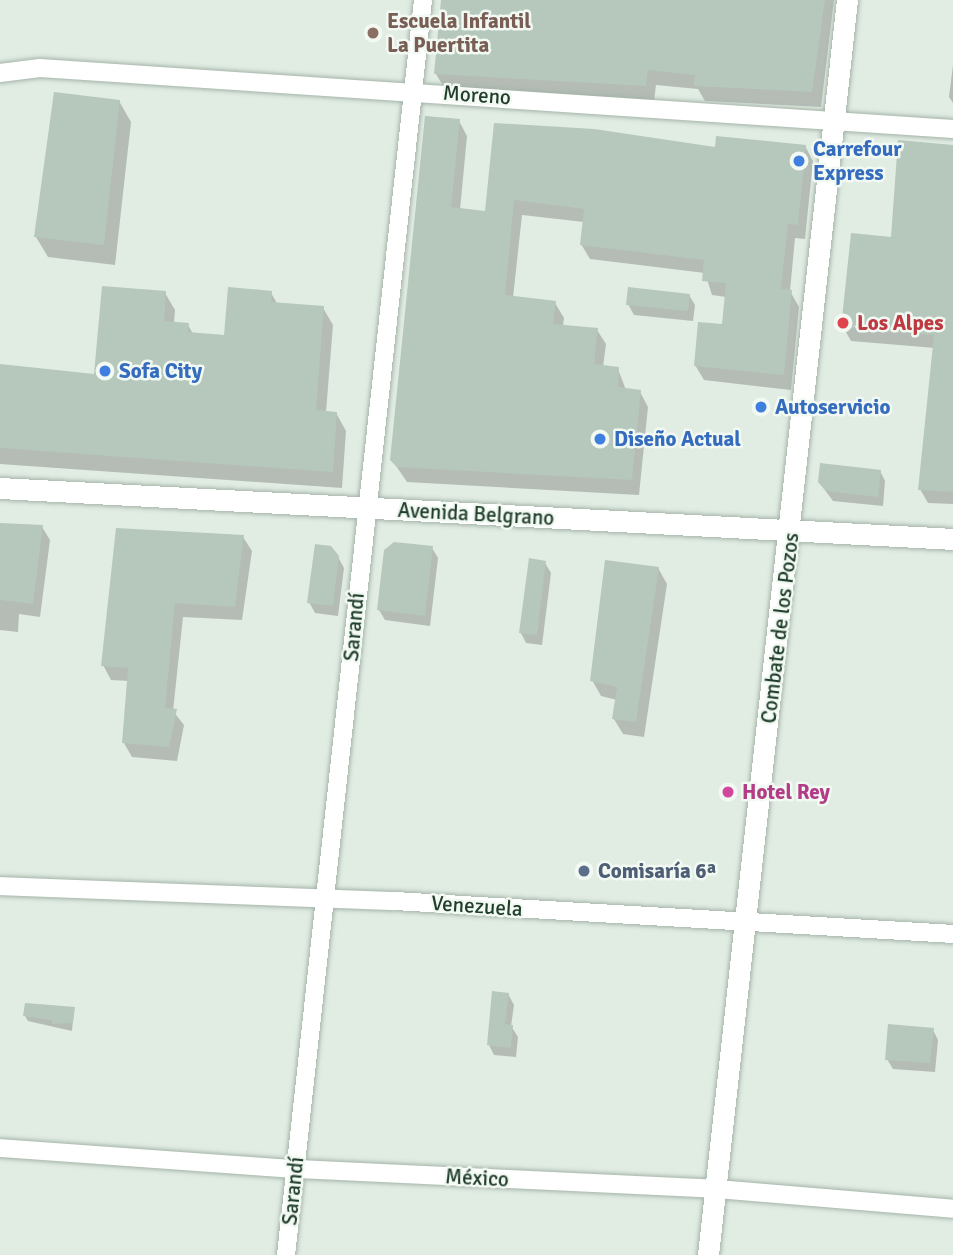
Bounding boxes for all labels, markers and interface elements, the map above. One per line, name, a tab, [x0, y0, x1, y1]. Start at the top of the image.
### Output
place label: Escuela Infantil La Puertita	[387, 8, 531, 58]
marker: Escuela Infantil La Puertita	[365, 25, 381, 41]
street label: Moreno	[442, 80, 512, 110]
place label: Carrefour Express	[813, 136, 902, 186]
marker: Carrefour Express	[791, 153, 807, 169]
place label: Los Alpes	[857, 310, 943, 336]
marker: Los Alpes	[835, 315, 851, 331]
place label: Sofa City	[119, 358, 202, 384]
marker: Sofa City	[97, 363, 113, 379]
place label: Autoservicio	[775, 394, 890, 420]
marker: Autoservicio	[753, 399, 769, 415]
place label: Diseño Actual	[614, 426, 741, 452]
marker: Diseño Actual	[592, 431, 608, 447]
street label: Avenida Belgrano	[397, 497, 555, 531]
street label: Combate de los Pozos	[756, 531, 804, 725]
street label: Sarandí	[338, 592, 370, 662]
place label: Hotel Rey	[742, 779, 830, 805]
marker: Hotel Rey	[720, 784, 736, 800]
place label: Comisaría 6ª	[598, 858, 716, 884]
marker: Comisaría 6ª	[576, 863, 592, 879]
street label: Venezuela	[430, 890, 524, 922]
street label: Sarandí	[277, 1156, 309, 1226]
street label: México	[445, 1164, 509, 1192]

